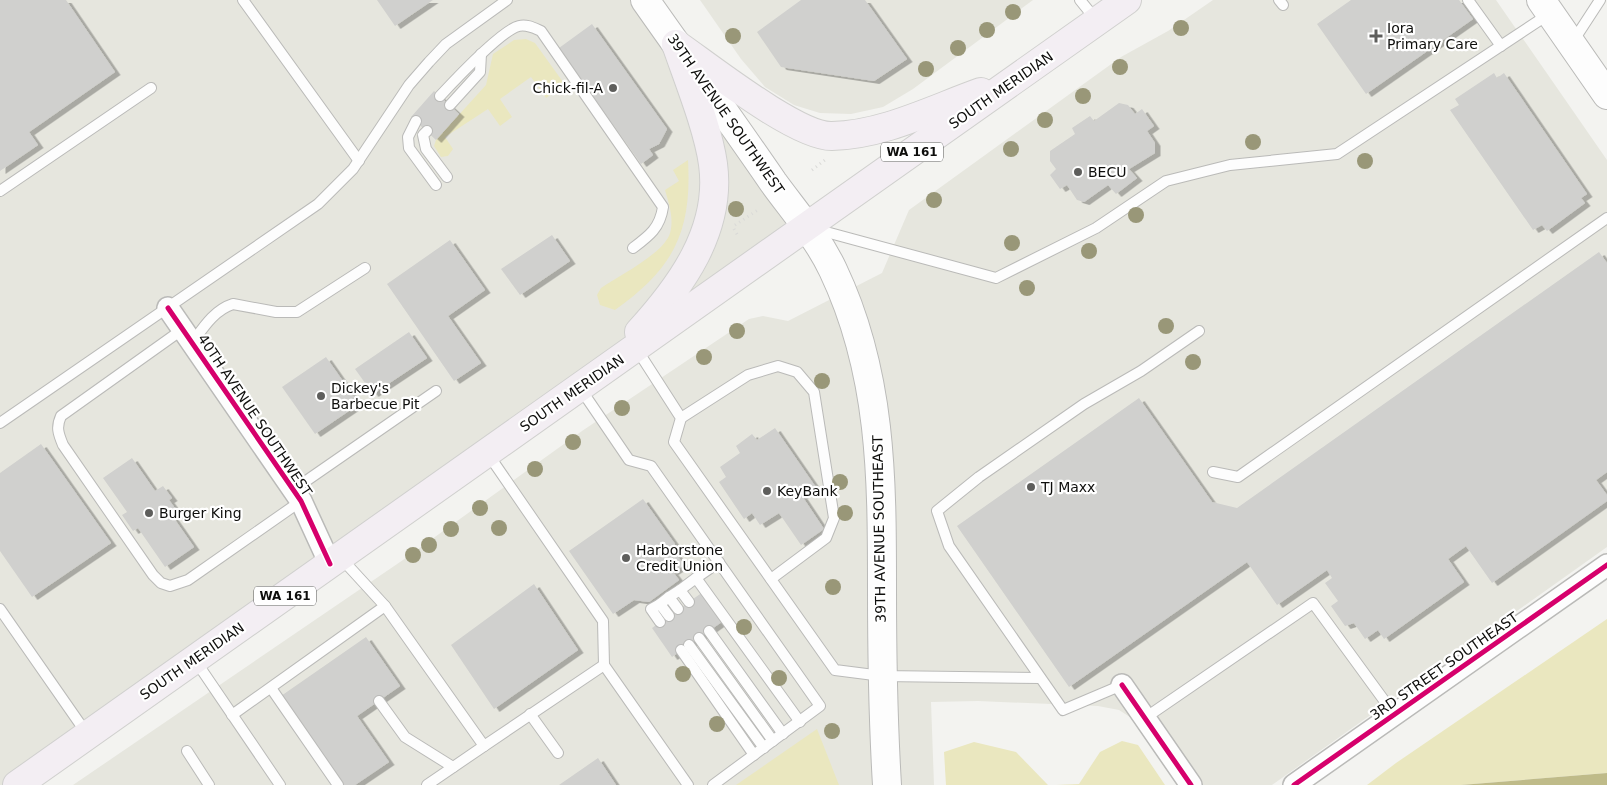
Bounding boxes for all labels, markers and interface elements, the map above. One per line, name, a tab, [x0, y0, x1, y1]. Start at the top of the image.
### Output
place label: Iora Primary Care	[1387, 20, 1478, 52]
marker: Iora Primary Care	[1369, 29, 1383, 43]
street label: 39TH AVENUE SOUTHWEST	[664, 31, 788, 198]
street label: SOUTH MERIDIAN	[946, 48, 1056, 132]
place label: Chick-fil-A	[533, 80, 603, 96]
marker: Chick-fil-A	[607, 82, 619, 94]
road number: WA 161	[881, 142, 943, 162]
place label: BECU	[1088, 164, 1126, 180]
marker: BECU	[1072, 166, 1084, 178]
street label: 40TH AVENUE SOUTHWEST	[195, 331, 316, 499]
street label: SOUTH MERIDIAN	[517, 351, 627, 435]
place label: Dickey's Barbecue Pit	[331, 380, 420, 412]
marker: Dickey's Barbecue Pit	[315, 390, 327, 402]
street label: 39TH AVENUE SOUTHEAST	[869, 435, 889, 623]
place label: TJ Maxx	[1040, 479, 1095, 495]
marker: TJ Maxx	[1025, 481, 1037, 493]
place label: KeyBank	[777, 483, 838, 499]
marker: KeyBank	[761, 485, 773, 497]
place label: Burger King	[159, 505, 242, 521]
marker: Burger King	[143, 507, 155, 519]
place label: Harborstone Credit Union	[636, 542, 723, 574]
marker: Harborstone Credit Union	[620, 552, 632, 564]
road number: WA 161	[254, 586, 316, 606]
street label: 3RD STREET SOUTHEAST	[1367, 608, 1521, 723]
street label: SOUTH MERIDIAN	[137, 619, 247, 703]

